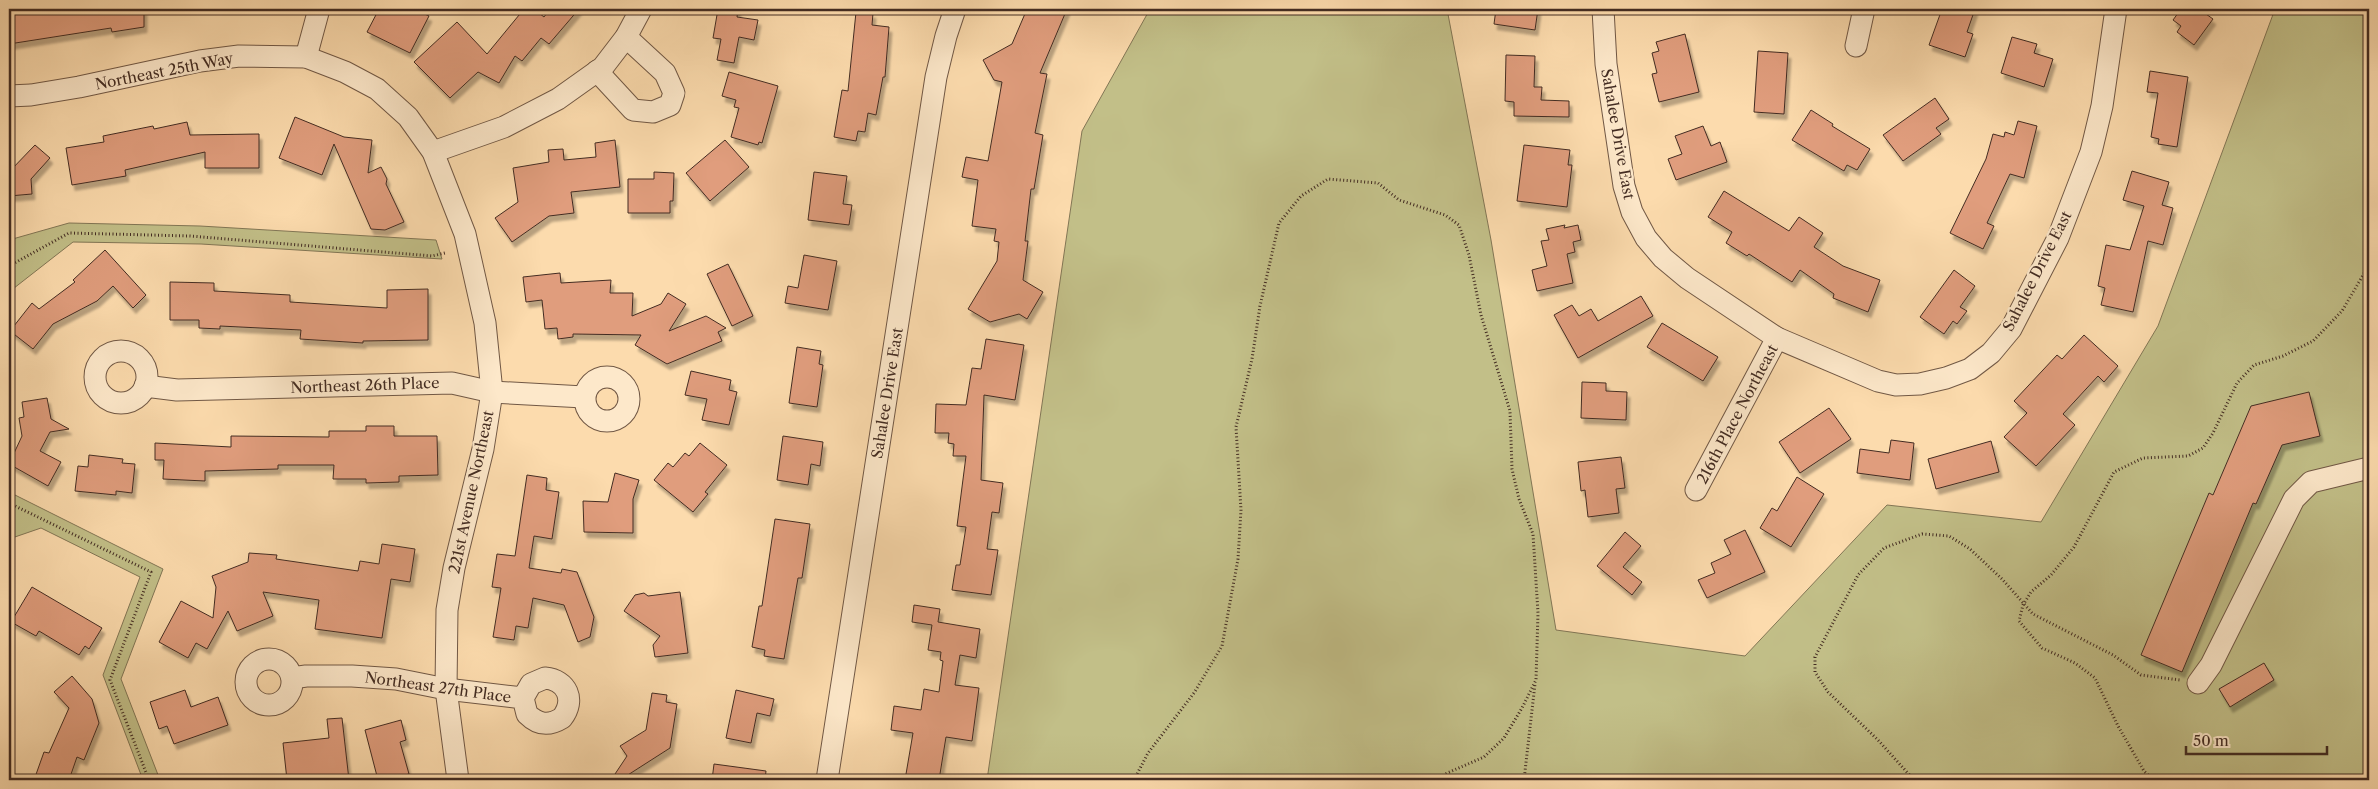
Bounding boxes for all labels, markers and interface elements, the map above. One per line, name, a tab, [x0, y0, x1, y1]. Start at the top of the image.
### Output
street label: Northeast 25th Way	[93, 48, 235, 94]
street label: Sahalee Drive East	[1597, 67, 1639, 202]
street label: Sahalee Drive East	[1998, 207, 2076, 334]
street label: Sahalee Drive East	[867, 325, 907, 460]
street label: 216th Place Northeast	[1692, 340, 1782, 487]
street label: Northeast 26th Place	[290, 373, 440, 397]
street label: 221st Avenue Northeast	[444, 408, 498, 575]
street label: Northeast 27th Place	[364, 667, 512, 707]
scale bar	[2186, 724, 2327, 756]
text: 50 m	[2193, 731, 2229, 750]

